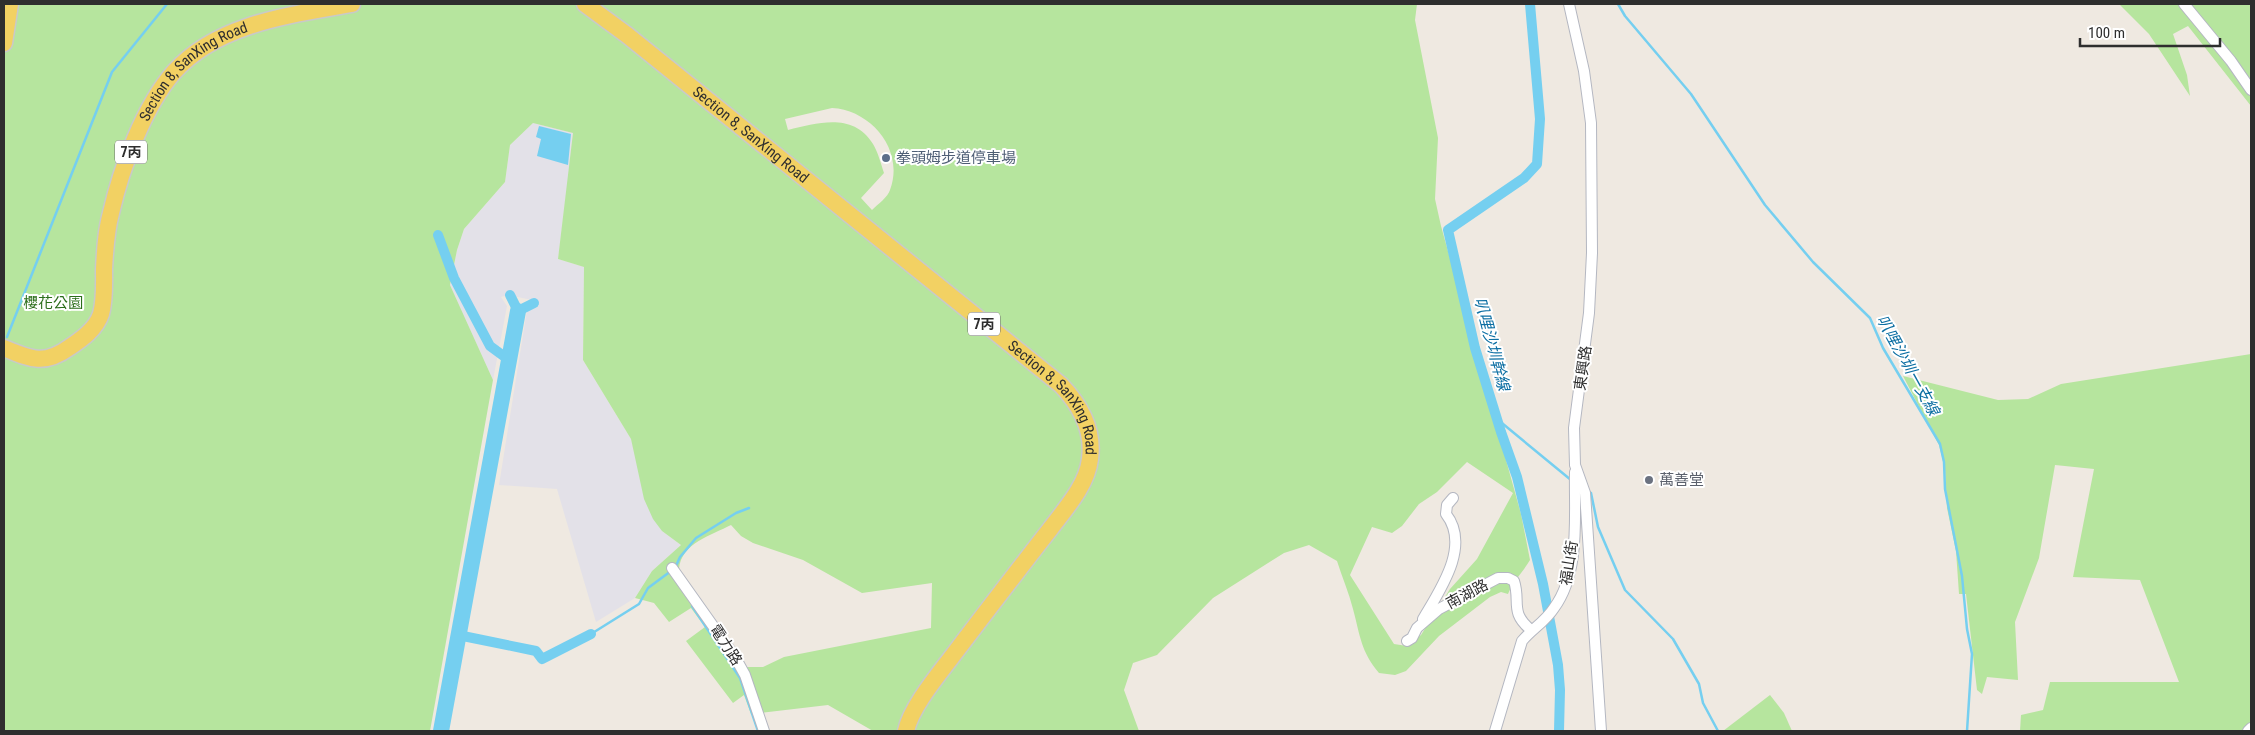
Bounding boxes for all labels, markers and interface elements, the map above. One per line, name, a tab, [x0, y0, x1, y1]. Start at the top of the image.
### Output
scale bar	[2080, 15, 2220, 47]
street label: Section 8, SanXing Road	[135, 18, 250, 124]
text: 100 m	[2088, 24, 2125, 42]
street label: Section 8, SanXing Road	[689, 82, 812, 187]
road number: 7丙	[115, 140, 147, 163]
place label: 拳頭姆步道停車場	[896, 149, 1016, 167]
marker: 拳頭姆步道停車場	[880, 152, 892, 164]
park label: 櫻花公園	[23, 294, 83, 312]
water label: 叭哩沙圳幹線	[1470, 295, 1514, 395]
water label: 叭哩沙圳一支線	[1873, 311, 1944, 420]
road number: 7丙	[968, 312, 1000, 336]
street label: Section 8, SanXing Road	[1004, 337, 1100, 455]
street label: 東興路	[1571, 344, 1595, 392]
place label: 萬善堂	[1659, 471, 1704, 489]
marker: 萬善堂	[1643, 474, 1655, 486]
street label: 福山街	[1557, 539, 1581, 587]
street label: 南湖路	[1443, 575, 1491, 613]
street label: 電力路	[706, 621, 746, 669]

